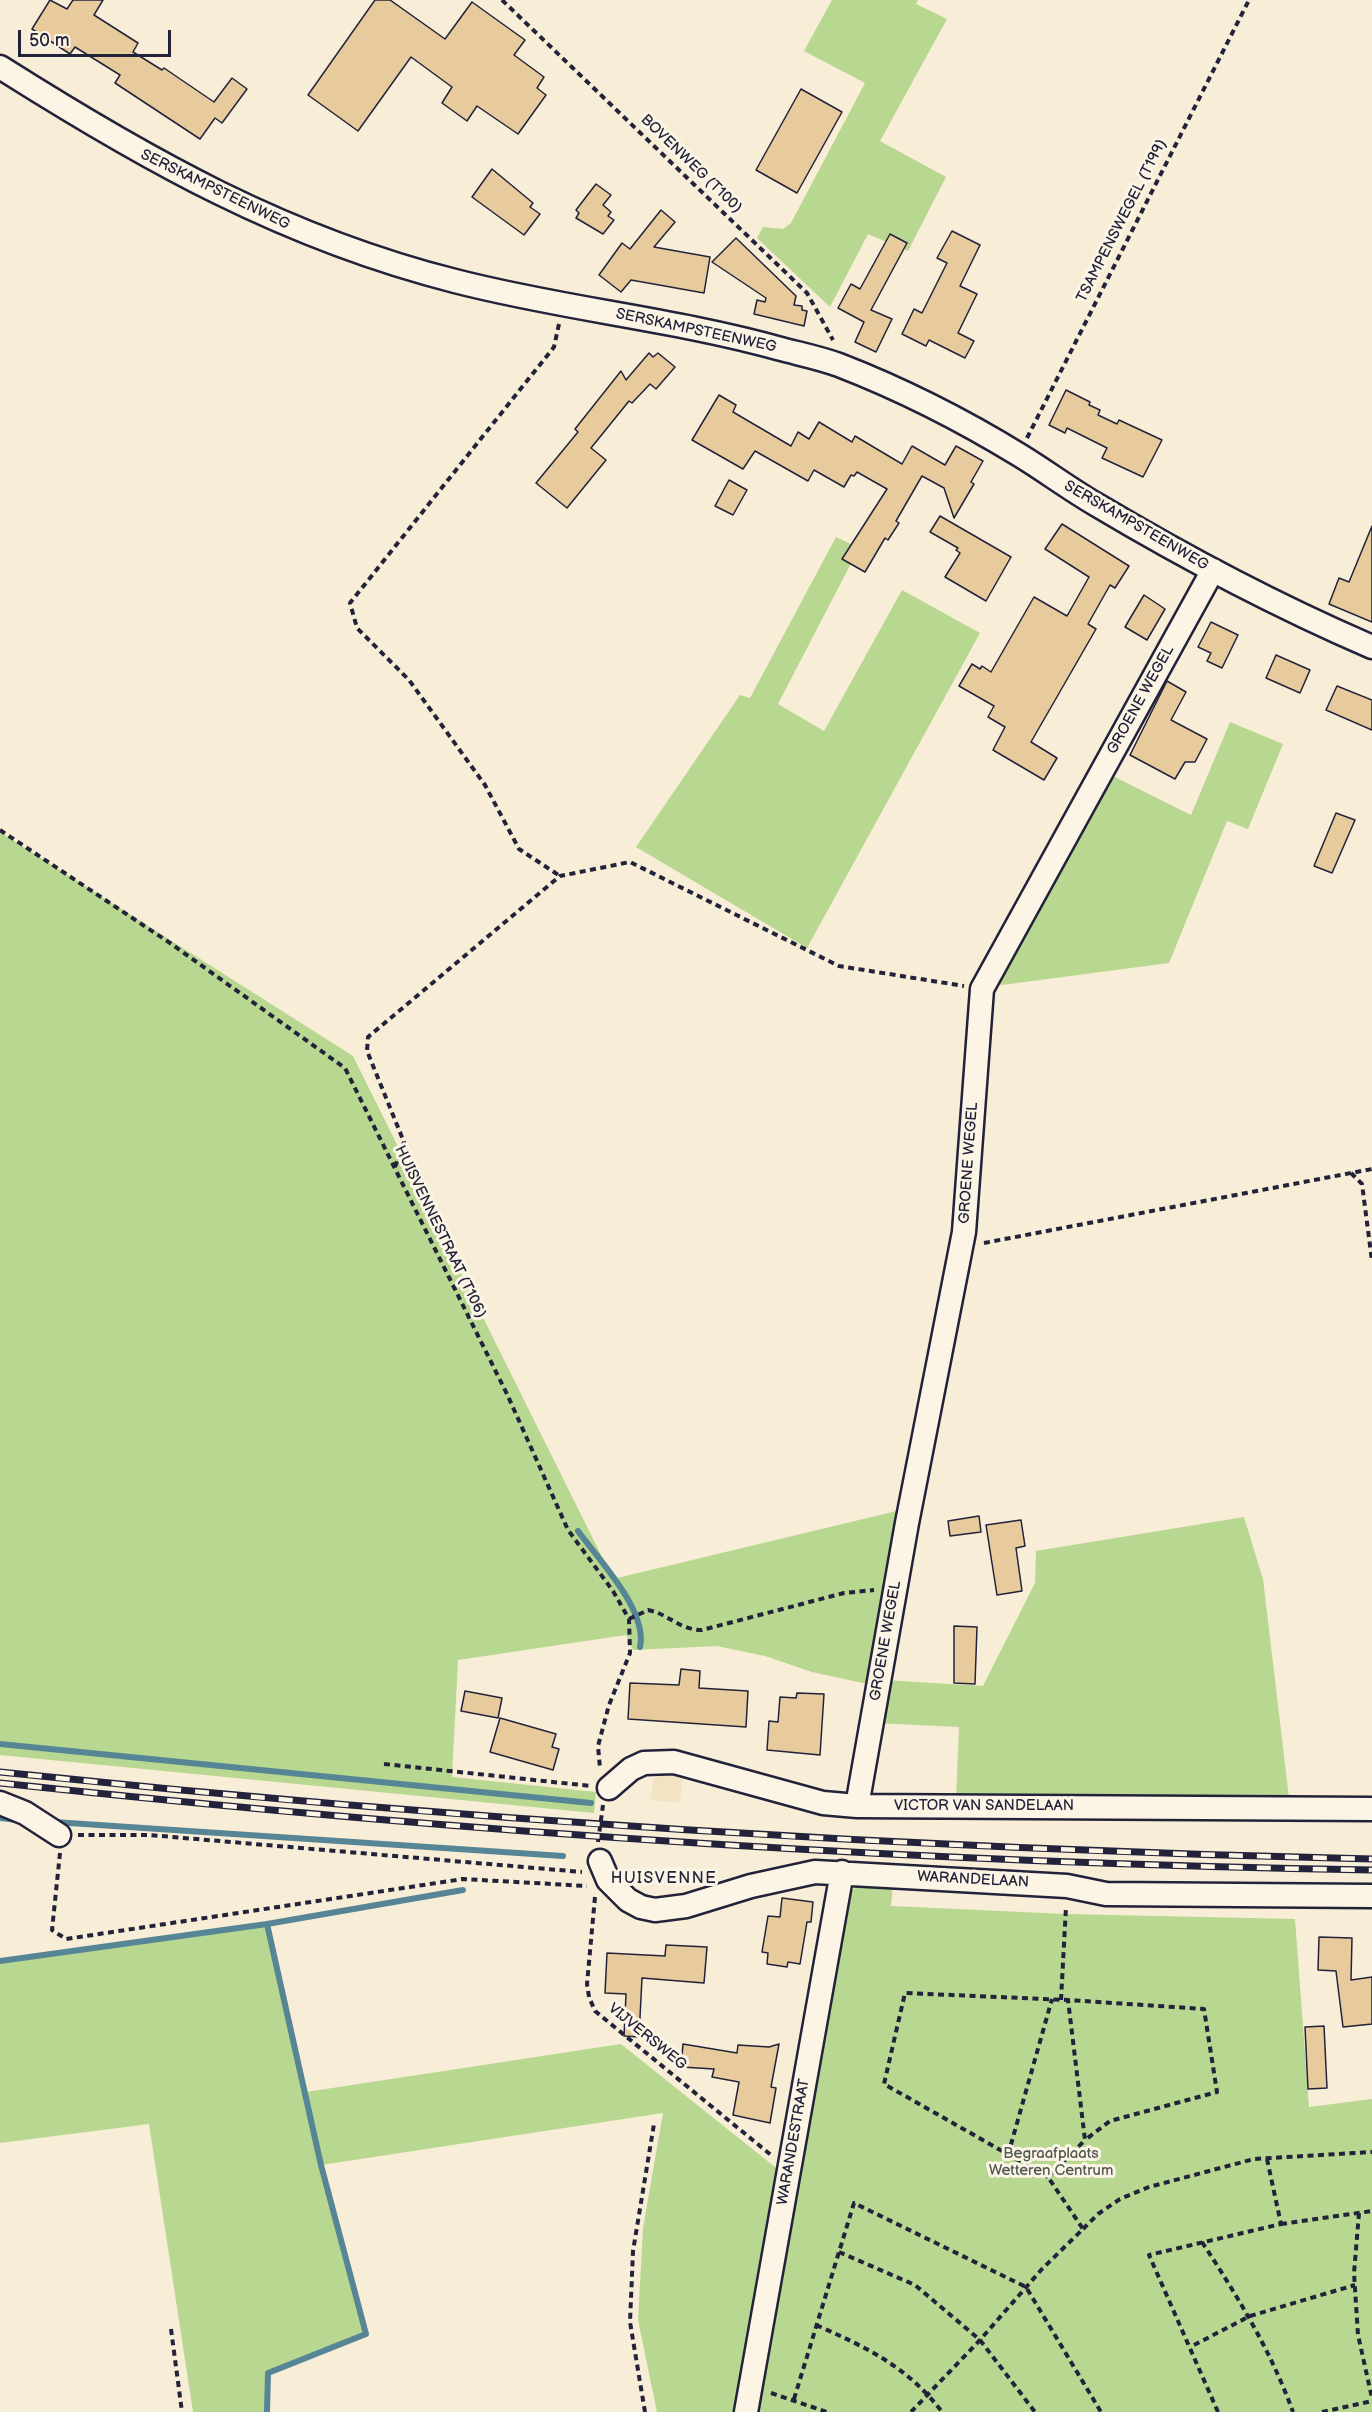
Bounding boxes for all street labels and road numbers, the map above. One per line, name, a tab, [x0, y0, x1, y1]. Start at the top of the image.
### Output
street label: BOVENWEG (T100)	[637, 111, 745, 217]
street label: TSAMPENSWEGEL (T199)	[1073, 137, 1171, 305]
street label: SERSKAMPSTEENWEG	[138, 146, 292, 234]
street label: SERSKAMPSTEENWEG	[614, 305, 778, 357]
street label: SERSKAMPSTEENWEG	[1061, 477, 1211, 575]
street label: GROENE WEGEL	[1104, 642, 1178, 758]
street label: GROENE WEGEL	[956, 1102, 982, 1224]
street label: HUISVENNESTRAAT (T106)	[390, 1143, 490, 1321]
street label: GROENE WEGEL	[867, 1580, 905, 1702]
street label: VICTOR VAN SANDELAAN	[894, 1797, 1074, 1815]
street label: WARANDELAAN	[917, 1868, 1029, 1892]
street label: VIJVERSWEG	[604, 2000, 690, 2074]
street label: WARANDESTRAAT	[774, 2077, 814, 2207]

